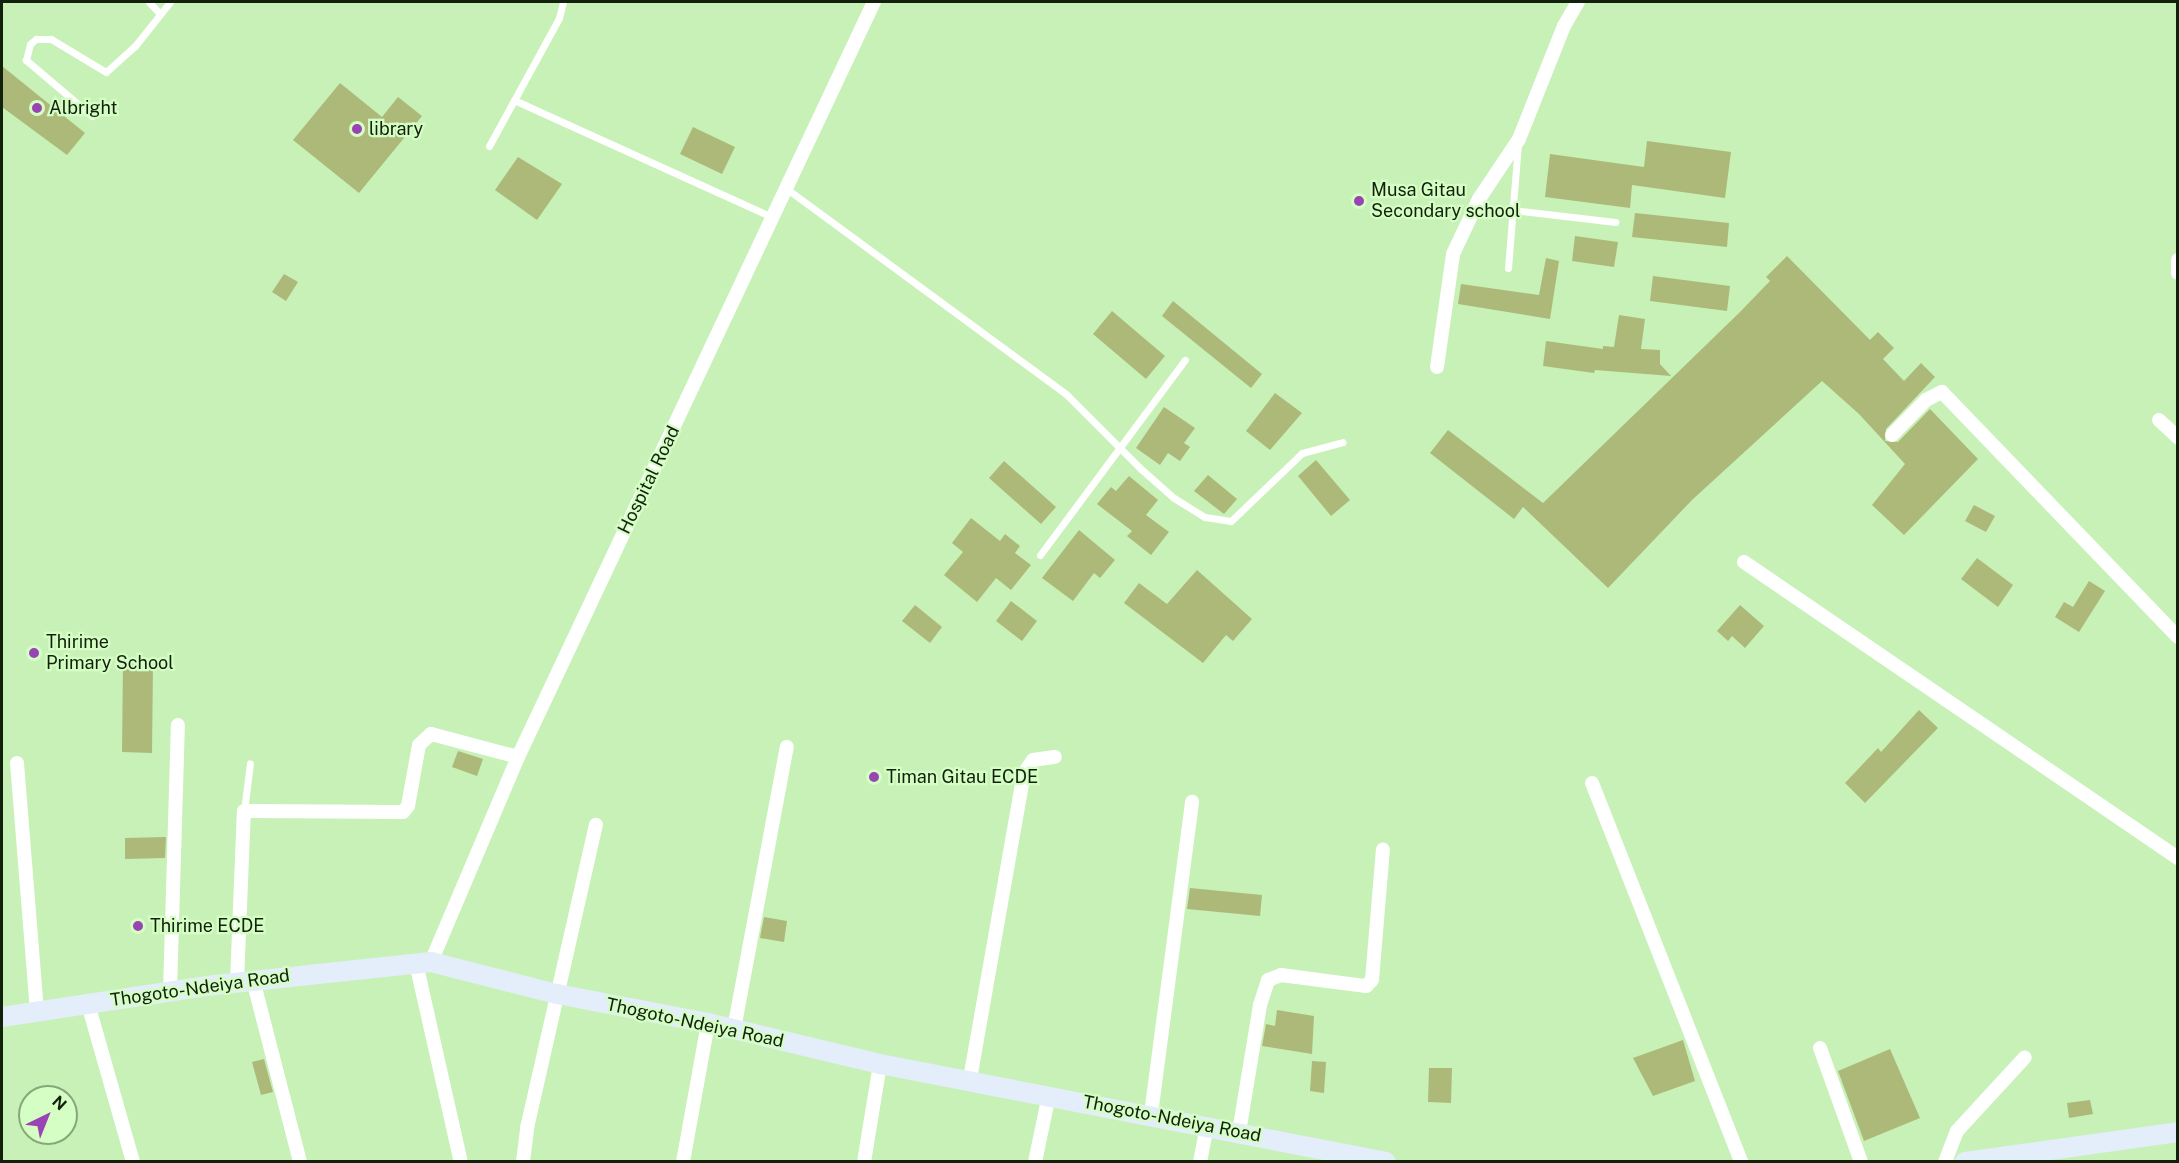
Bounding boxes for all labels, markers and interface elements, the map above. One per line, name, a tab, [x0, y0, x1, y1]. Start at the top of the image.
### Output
place label: Albright	[49, 97, 118, 119]
marker: Albright	[30, 101, 44, 115]
place label: library	[369, 118, 423, 140]
marker: library	[350, 122, 364, 136]
place label: Musa Gitau Secondary school	[1371, 180, 1520, 222]
marker: Musa Gitau Secondary school	[1352, 194, 1366, 208]
street label: Hospital Road	[614, 422, 684, 538]
place label: Thirime Primary School	[46, 632, 174, 674]
marker: Thirime Primary School	[27, 646, 41, 660]
place label: Timan Gitau ECDE	[886, 766, 1038, 788]
marker: Timan Gitau ECDE	[867, 770, 881, 784]
place label: Thirime ECDE	[150, 915, 265, 937]
marker: Thirime ECDE	[131, 919, 145, 933]
street label: Thogoto-Ndeiya Road	[109, 965, 291, 1011]
street label: Thogoto-Ndeiya Road	[604, 994, 786, 1052]
north arrow	[18, 1085, 78, 1145]
street label: Thogoto-Ndeiya Road	[1081, 1091, 1263, 1147]
text: N	[48, 1092, 70, 1114]

